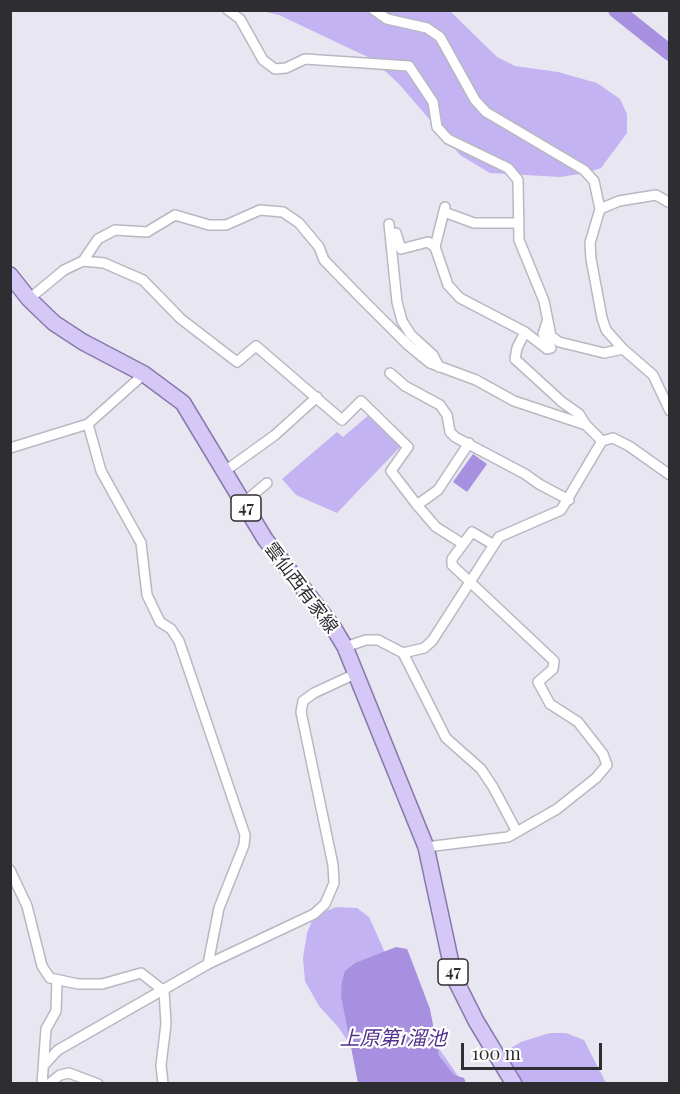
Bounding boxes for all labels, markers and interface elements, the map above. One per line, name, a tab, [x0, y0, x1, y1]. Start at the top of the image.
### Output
road number: 47	[231, 495, 261, 521]
street label: 雲仙西有家線	[260, 538, 342, 638]
road number: 47	[438, 959, 468, 985]
water label: 上原第1溜池	[340, 1027, 446, 1051]
scale bar	[464, 1031, 605, 1069]
text: 100 m	[472, 1041, 521, 1065]

